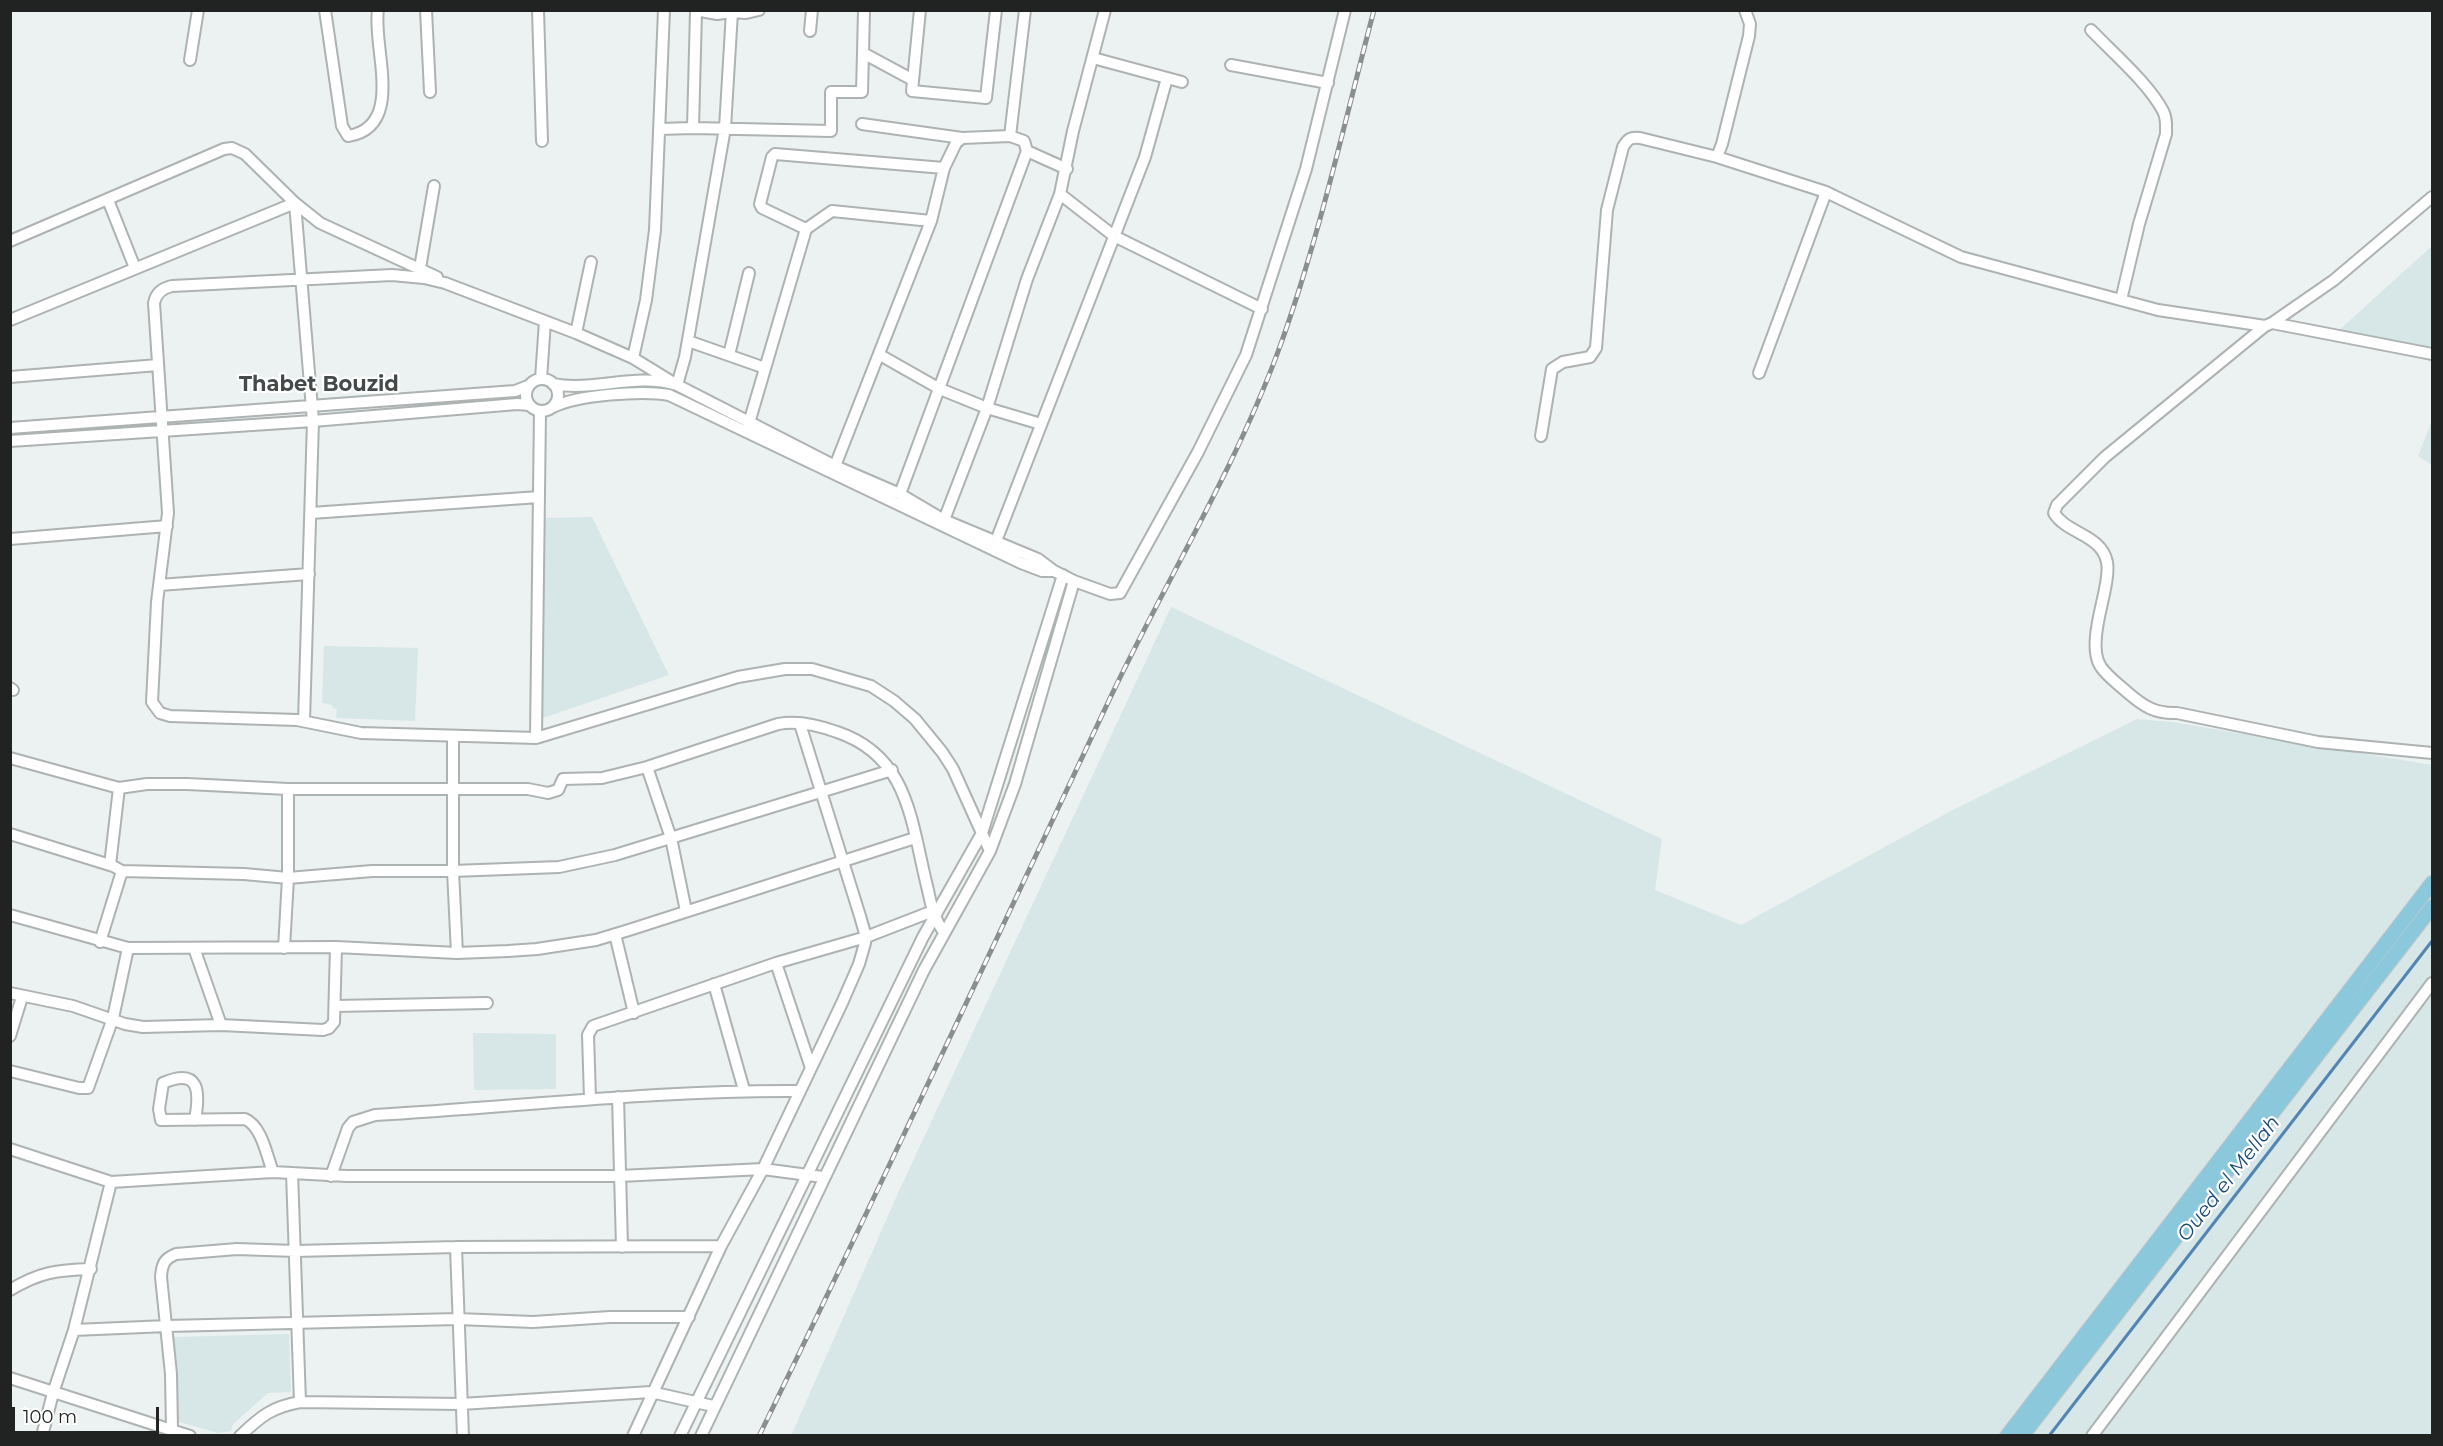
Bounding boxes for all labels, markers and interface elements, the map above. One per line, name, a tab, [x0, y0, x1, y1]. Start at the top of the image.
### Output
district label: Thabet Bouzid	[239, 372, 399, 398]
water label: Oued el Mellah	[2173, 1111, 2285, 1247]
scale bar	[15, 1395, 162, 1433]
text: 100 m	[23, 1406, 77, 1428]

